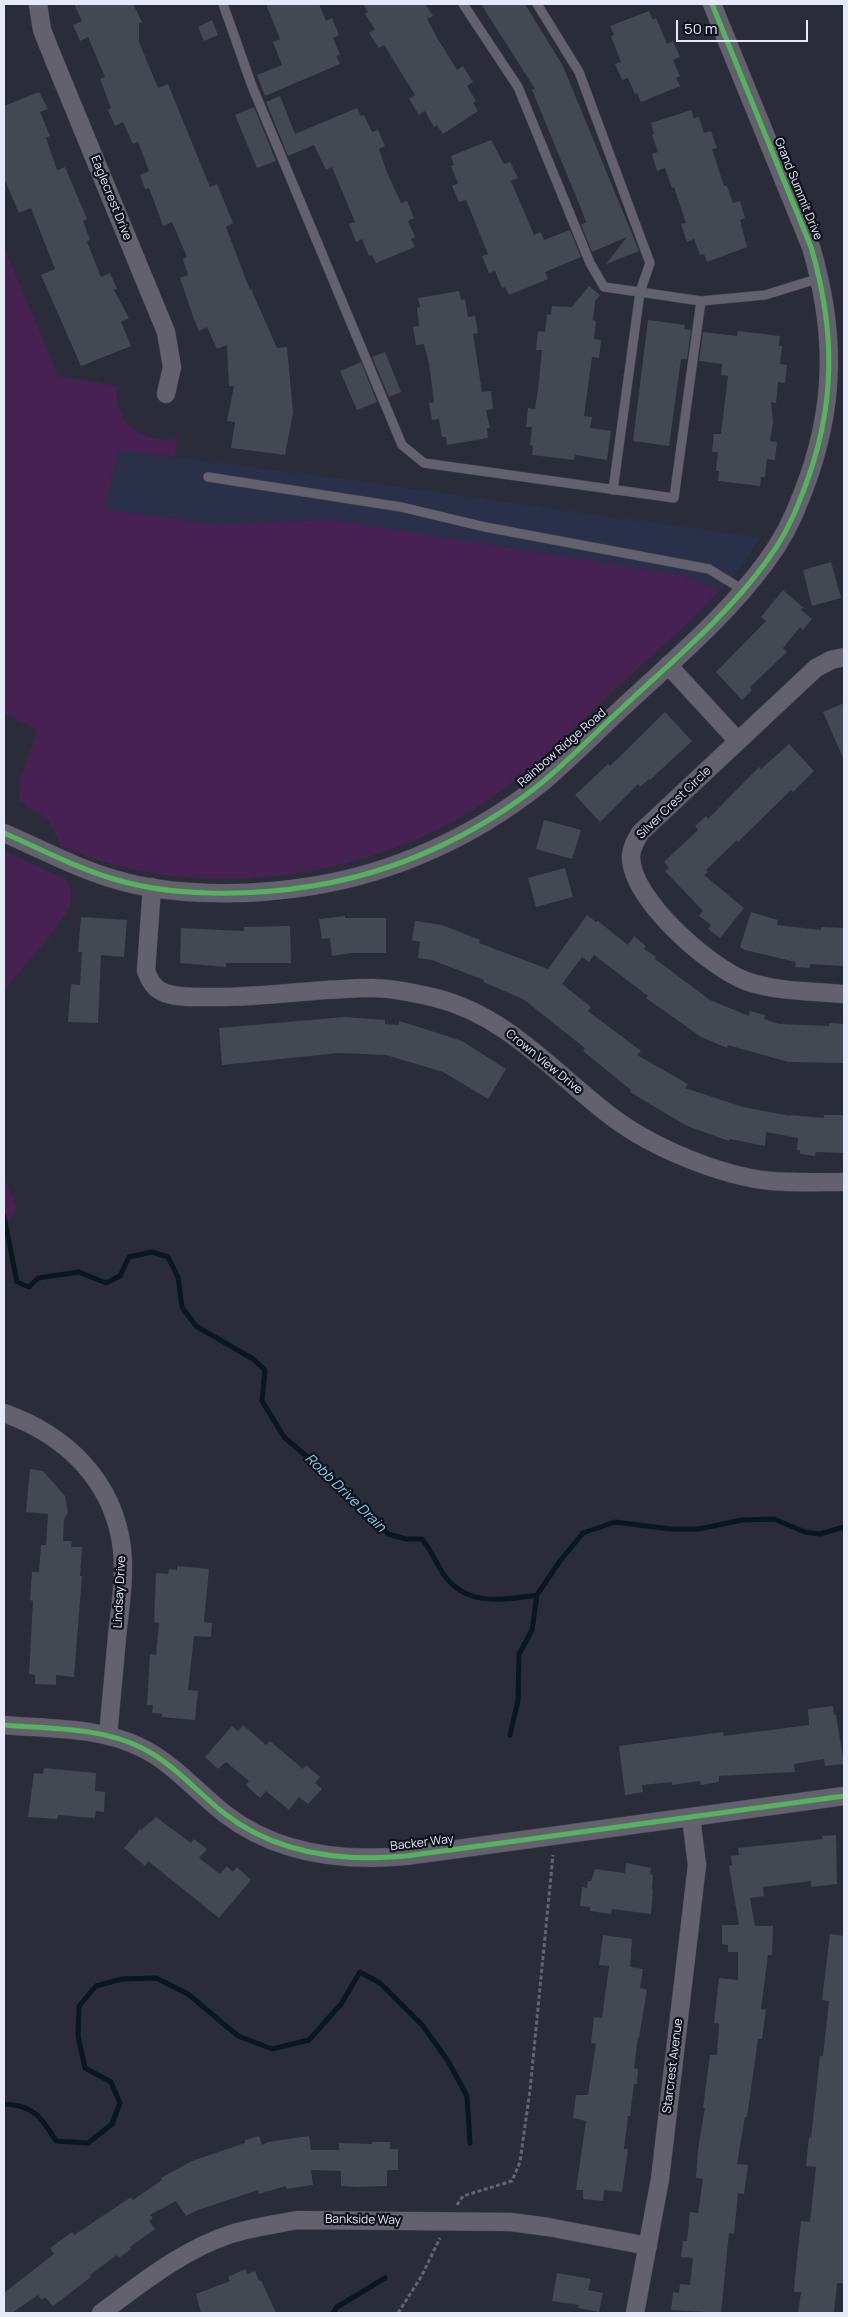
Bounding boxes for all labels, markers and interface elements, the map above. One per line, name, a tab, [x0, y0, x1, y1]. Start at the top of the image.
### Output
scale bar	[678, 10, 810, 42]
text: 50 m	[684, 18, 718, 39]
street label: Grand Summit Drive	[771, 136, 825, 242]
street label: Eaglecrest Drive	[87, 154, 135, 242]
street label: Rainbow Ridge Road	[515, 706, 609, 790]
street label: Silver Crest Circle	[634, 764, 714, 842]
street label: Crown View Drive	[503, 1027, 585, 1097]
water label: Robb Drive Drain	[301, 1450, 389, 1536]
street label: Lindsay Drive	[111, 1555, 129, 1629]
street label: Backer Way	[390, 1832, 454, 1854]
street label: Starcrest Avenue	[660, 2018, 686, 2114]
street label: Bankside Way	[325, 2212, 401, 2228]

